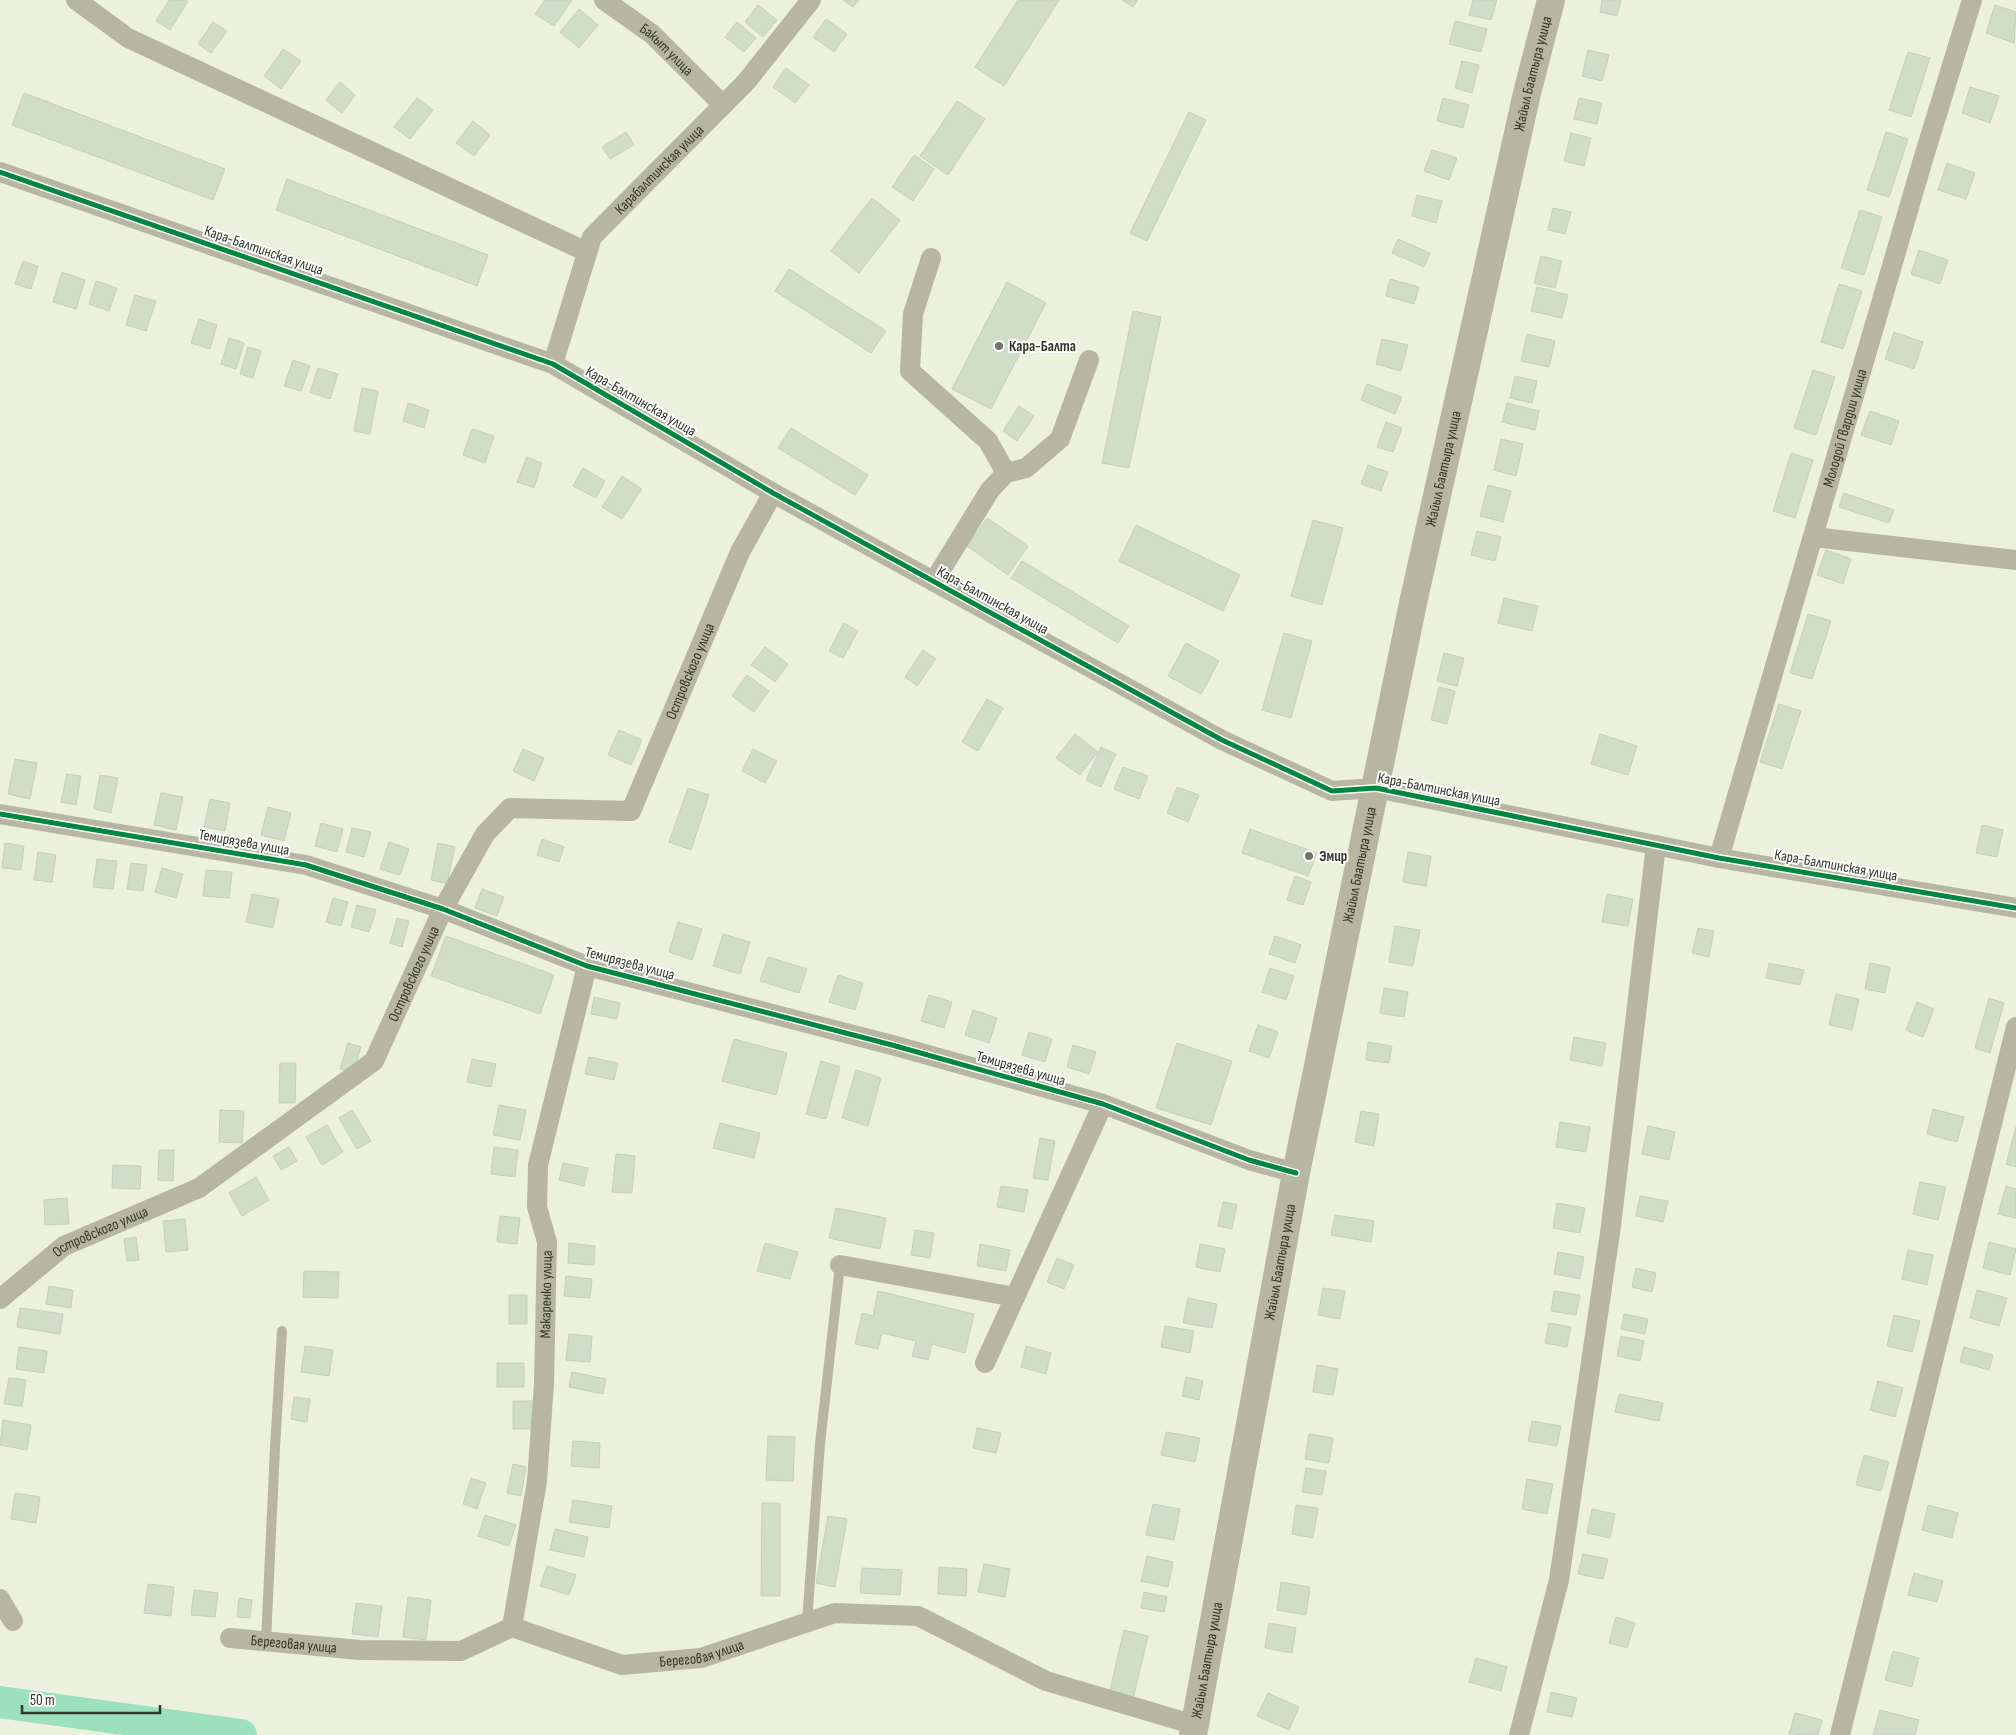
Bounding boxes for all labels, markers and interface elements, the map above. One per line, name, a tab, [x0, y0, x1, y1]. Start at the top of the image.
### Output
street label: Жайыл Баатыра улица	[1510, 14, 1557, 133]
street label: Бакыт улица	[636, 19, 697, 80]
street label: Карабалтинская улица	[611, 121, 708, 219]
street label: Кара-Балтинская улица	[202, 221, 326, 280]
place label: Кара-Балта	[1009, 337, 1076, 356]
marker: Кара-Балта	[993, 340, 1005, 352]
street label: Кара-Балтинская улица	[582, 362, 700, 441]
street label: Молодой Гвардии улица	[1819, 367, 1871, 489]
street label: Жайыл Баатыра улица	[1421, 409, 1466, 528]
street label: Кара-Балтинская улица	[934, 562, 1052, 639]
street label: Островского улица	[662, 620, 719, 722]
street label: Кара-Балтинская улица	[1376, 768, 1502, 811]
street label: Жайыл Баатыра улица	[1339, 805, 1381, 925]
street label: Темирязева улица	[197, 825, 291, 860]
street label: Кара-Балтинская улица	[1773, 845, 1899, 886]
place label: Эмир	[1319, 847, 1347, 866]
marker: Эмир	[1303, 850, 1315, 862]
street label: Островского улица	[384, 923, 444, 1025]
street label: Темирязева улица	[583, 942, 677, 985]
street label: Темирязева улица	[974, 1047, 1068, 1090]
street label: Островского улица	[49, 1202, 151, 1262]
street label: Жайыл Баатыра улица	[1260, 1202, 1300, 1322]
street label: Макаренко улица	[536, 1250, 557, 1339]
street label: Жайыл Баатыра улица	[1187, 1600, 1227, 1720]
street label: Береговая улица	[250, 1631, 338, 1658]
street label: Береговая улица	[659, 1635, 747, 1672]
scale bar	[22, 1682, 160, 1714]
text: 50 m	[30, 1691, 55, 1710]

